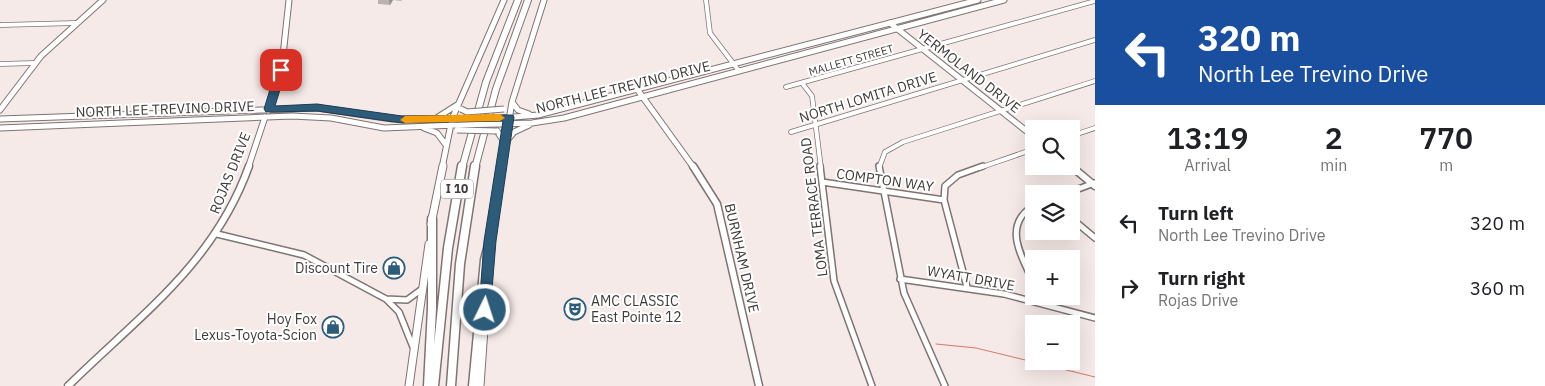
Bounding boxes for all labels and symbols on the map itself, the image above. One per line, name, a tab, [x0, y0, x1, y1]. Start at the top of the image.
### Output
street label: YERMOLAND DRIVE	[914, 25, 1024, 117]
street label: MALLETT STREET	[807, 41, 896, 79]
pin	[260, 49, 302, 91]
street label: NORTH LEE TREVINO DRIVE	[534, 57, 712, 117]
street label: NORTH LOMITA DRIVE	[797, 67, 939, 127]
street label: NORTH LEE TREVINO DRIVE	[75, 97, 255, 121]
street label: ROJAS DRIVE	[205, 129, 255, 217]
street label: LOMA TERRACE ROAD	[797, 136, 831, 278]
street label: COMPTON WAY	[835, 164, 935, 196]
road number: I 10	[441, 180, 473, 198]
street label: BURNHAM DRIVE	[721, 202, 763, 314]
shop icon: Discount Tire	[382, 256, 406, 280]
place label: Discount Tire	[295, 259, 378, 277]
street label: WYATT DRIVE	[926, 261, 1016, 295]
position arrow	[458, 283, 510, 335]
place label: AMC CLASSIC East Pointe 12	[591, 292, 682, 326]
theatre icon: AMC CLASSIC East Pointe 12	[563, 297, 587, 321]
place label: Hoy Fox Lexus-Toyota-Scion	[194, 310, 317, 344]
shop icon: Hoy Fox Lexus-Toyota-Scion	[321, 315, 345, 339]

